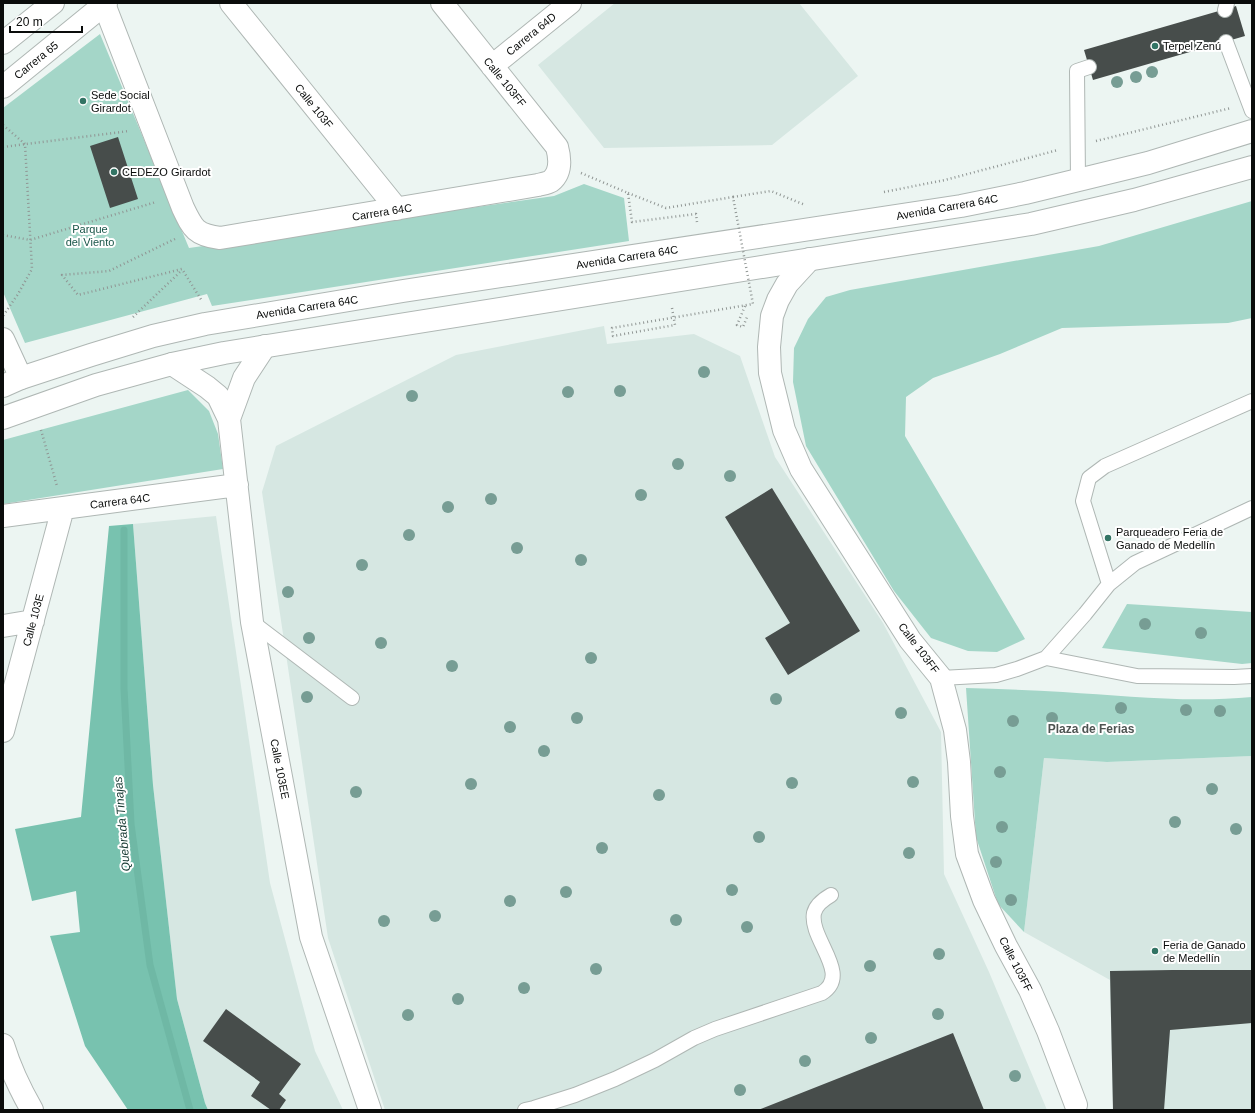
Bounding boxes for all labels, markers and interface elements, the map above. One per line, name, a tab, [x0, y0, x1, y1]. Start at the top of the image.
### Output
scale bar	[10, 8, 82, 34]
street label: Carrera 64D	[504, 10, 558, 58]
text: 20 m	[16, 15, 43, 29]
street label: Carrera 65	[12, 39, 60, 81]
place label: Terpel Zenú	[1163, 40, 1221, 52]
marker: Terpel Zenú	[1150, 41, 1160, 51]
street label: Calle 103FF	[481, 55, 529, 109]
street label: Calle 103F	[293, 82, 336, 131]
place label: Sede Social Girardot	[91, 89, 150, 114]
marker: Sede Social Girardot	[78, 96, 88, 106]
place label: CEDEZO Girardot	[122, 166, 211, 178]
marker: CEDEZO Girardot	[109, 167, 119, 177]
street label: Avenida Carrera 64C	[895, 192, 999, 222]
street label: Carrera 64C	[351, 201, 413, 223]
park label: Parque del Viento	[66, 223, 114, 248]
street label: Avenida Carrera 64C	[575, 243, 679, 271]
street label: Avenida Carrera 64C	[255, 293, 359, 321]
street label: Carrera 64C	[89, 491, 151, 511]
place label: Parqueadero Feria de Ganado de Medellín	[1116, 526, 1223, 551]
marker: Parqueadero Feria de Ganado de Medellín	[1103, 533, 1113, 543]
street label: Calle 103E	[20, 592, 46, 648]
street label: Calle 103FF	[896, 620, 942, 676]
district label: Plaza de Ferias	[1048, 722, 1135, 736]
street label: Calle 103EE	[268, 738, 292, 800]
water label: Quebrada Tinajas	[111, 776, 133, 872]
street label: Calle 103FF	[997, 935, 1035, 994]
place label: Feria de Ganado de Medellín	[1163, 939, 1246, 964]
marker: Feria de Ganado de Medellín	[1150, 946, 1160, 956]

